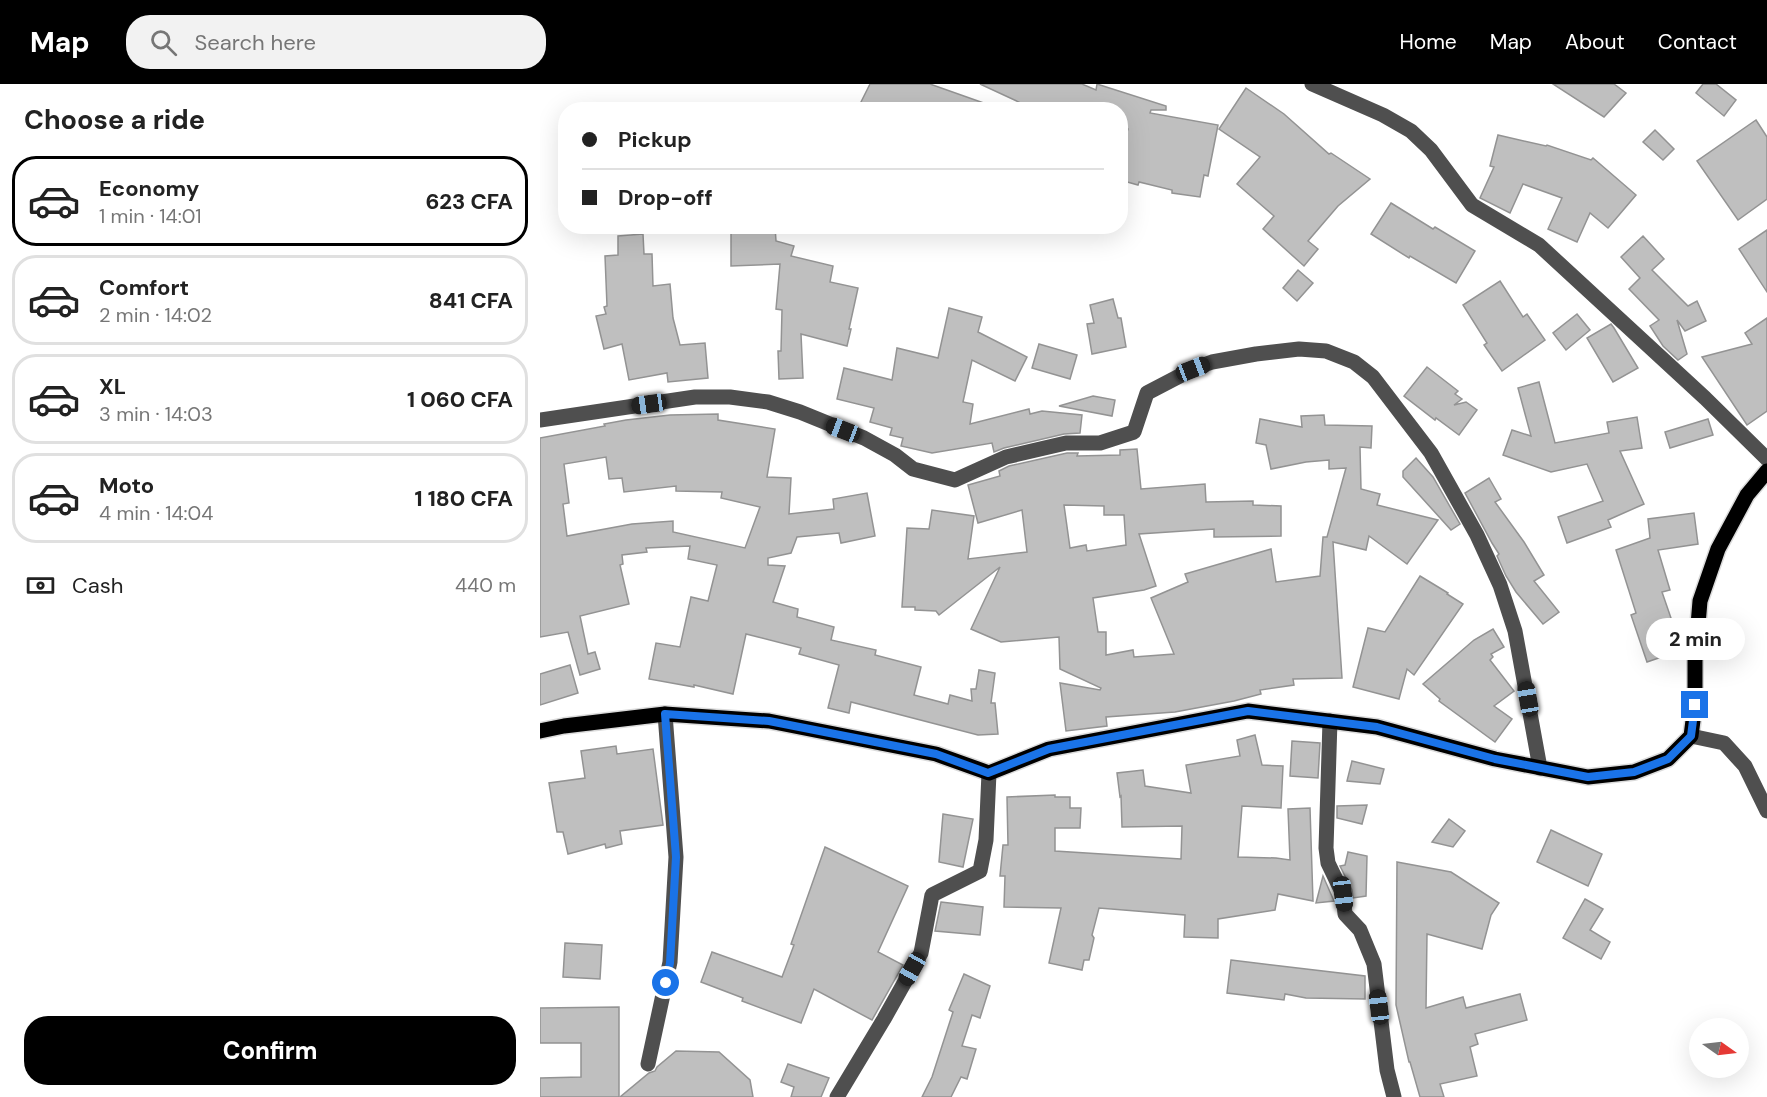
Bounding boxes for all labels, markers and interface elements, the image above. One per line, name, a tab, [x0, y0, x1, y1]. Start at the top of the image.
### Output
search box	[126, 15, 546, 69]
text: Map	[30, 24, 90, 61]
icon: search	[147, 26, 180, 59]
text: Search here	[195, 28, 316, 57]
text: Home	[1399, 28, 1457, 56]
text: Map	[1490, 28, 1532, 56]
text: About	[1565, 28, 1625, 56]
text: Contact	[1658, 28, 1737, 56]
text: Choose a ride	[24, 102, 205, 137]
text: Pickup	[618, 125, 692, 154]
icon: car	[27, 174, 81, 228]
text: Economy	[99, 174, 199, 203]
text: Drop-off	[618, 183, 713, 212]
text: 623 CFA	[426, 187, 513, 216]
text: 1 min · 14:01	[99, 203, 202, 229]
icon: car	[27, 273, 81, 327]
text: Comfort	[99, 273, 189, 302]
text: 841 CFA	[429, 286, 513, 315]
text: 2 min · 14:02	[99, 302, 212, 328]
car	[1173, 354, 1213, 384]
icon: car	[27, 372, 81, 426]
text: XL	[99, 372, 126, 401]
text: 1 060 CFA	[407, 385, 513, 414]
car	[630, 393, 668, 415]
text: 3 min · 14:03	[99, 401, 213, 427]
car	[823, 415, 863, 445]
icon: car	[27, 471, 81, 525]
text: Moto	[99, 471, 154, 500]
text: 1 180 CFA	[415, 484, 513, 513]
text: 4 min · 14:04	[99, 500, 213, 526]
icon: cash	[24, 569, 57, 602]
text: Cash	[72, 571, 123, 600]
text: 440 m	[455, 572, 516, 598]
callout: 2 min	[1646, 618, 1744, 660]
text: 2 min	[1669, 626, 1722, 652]
car	[1516, 680, 1540, 718]
route end	[1681, 691, 1708, 718]
car	[1332, 875, 1354, 913]
car	[895, 949, 929, 989]
route start	[652, 969, 679, 996]
car	[1368, 988, 1390, 1026]
button: Confirm	[24, 1016, 516, 1085]
north arrow	[1689, 1018, 1749, 1078]
map controls	[1689, 1018, 1749, 1078]

